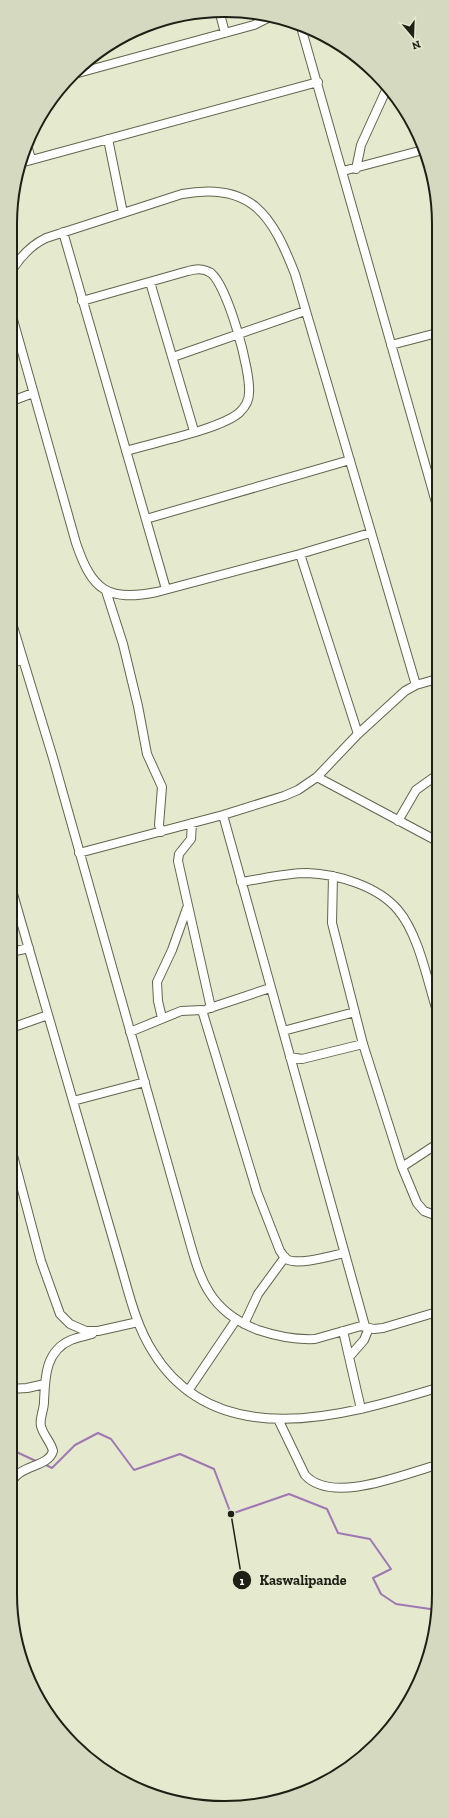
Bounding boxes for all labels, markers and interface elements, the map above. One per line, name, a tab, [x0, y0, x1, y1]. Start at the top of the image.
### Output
north arrow	[393, 16, 433, 56]
text: N	[409, 37, 422, 53]
callout: Kaswalipande	[232, 1567, 355, 1593]
text: Kaswalipande	[260, 1572, 347, 1589]
text: 1	[240, 1574, 245, 1588]

